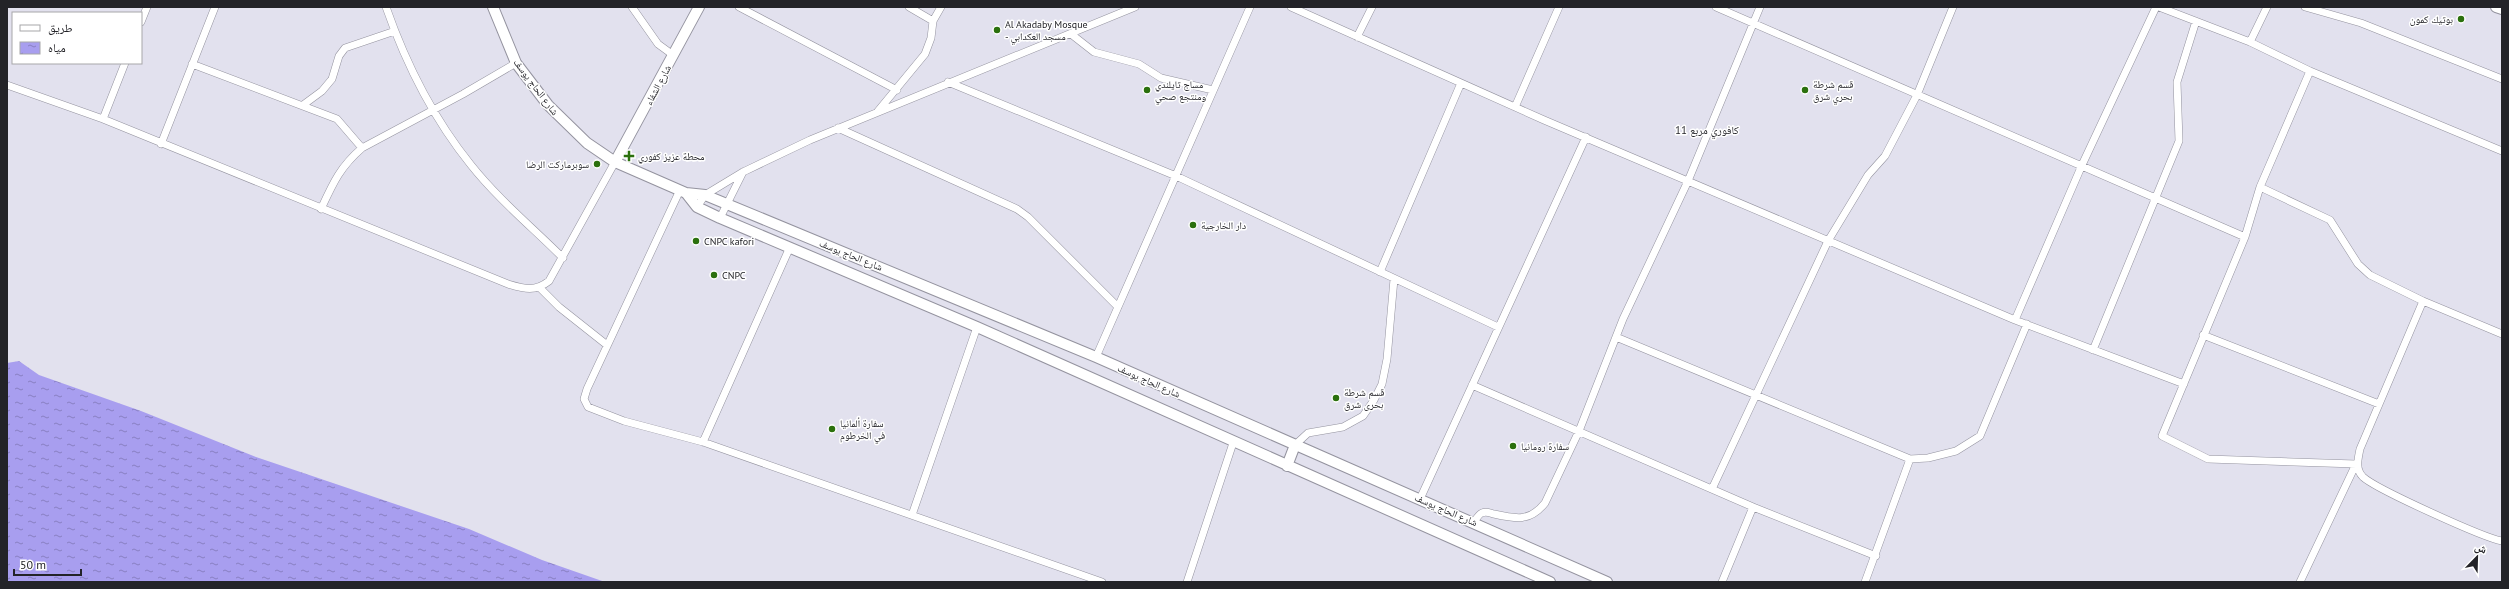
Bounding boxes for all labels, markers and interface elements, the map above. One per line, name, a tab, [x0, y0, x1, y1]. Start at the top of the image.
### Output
legend	[12, 12, 142, 64]
place label: بوتيك كمون	[2410, 13, 2453, 26]
marker: بوتيك كمون	[2456, 14, 2466, 24]
place label: Al Akadaby Mosque - مسجد العكدابي	[1005, 18, 1088, 44]
text: طريق	[48, 20, 73, 35]
marker: Al Akadaby Mosque - مسجد العكدابي	[992, 25, 1002, 35]
text: مياه	[48, 40, 66, 55]
street label: شارع الحاج يوسف	[511, 56, 562, 118]
street label: شارع الشفاء	[642, 62, 674, 107]
place label: مساج تايلندي ومنتجع صحي	[1155, 78, 1207, 104]
place label: قسم شرطة بحري شرق	[1813, 78, 1854, 104]
marker: مساج تايلندي ومنتجع صحي	[1142, 85, 1152, 95]
marker: قسم شرطة بحري شرق	[1800, 85, 1810, 95]
district label: كافوري مربع 11	[1675, 123, 1739, 139]
marker: محطة عزيز كفوري	[623, 150, 635, 162]
place label: محطة عزيز كفوري	[638, 150, 705, 164]
place label: سوبرماركت الرضا	[526, 158, 589, 171]
marker: سوبرماركت الرضا	[592, 159, 602, 169]
place label: دار الخارجية	[1201, 219, 1246, 232]
marker: دار الخارجية	[1188, 220, 1198, 230]
place label: CNPC kafori	[704, 235, 754, 248]
marker: CNPC kafori	[691, 236, 701, 246]
street label: شارع الحاج يوسف	[817, 236, 885, 274]
place label: CNPC	[722, 269, 746, 282]
marker: CNPC	[709, 270, 719, 280]
street label: شارع الحاج يوسف	[1116, 361, 1183, 401]
place label: قسم شرطة بحرى شرق	[1344, 386, 1385, 411]
marker: قسم شرطة بحرى شرق	[1331, 393, 1341, 403]
place label: سفارة ألمانيا في الخرطوم	[840, 417, 885, 443]
marker: سفارة ألمانيا في الخرطوم	[827, 424, 837, 434]
place label: سفارة رومانيا	[1521, 440, 1570, 453]
marker: سفارة رومانيا	[1508, 441, 1518, 451]
street label: شارع الحاج يوسف	[1413, 491, 1480, 529]
north arrow	[2457, 537, 2497, 577]
text: ش	[2472, 539, 2489, 558]
scale bar	[14, 551, 81, 577]
text: 50 m	[20, 557, 46, 572]

